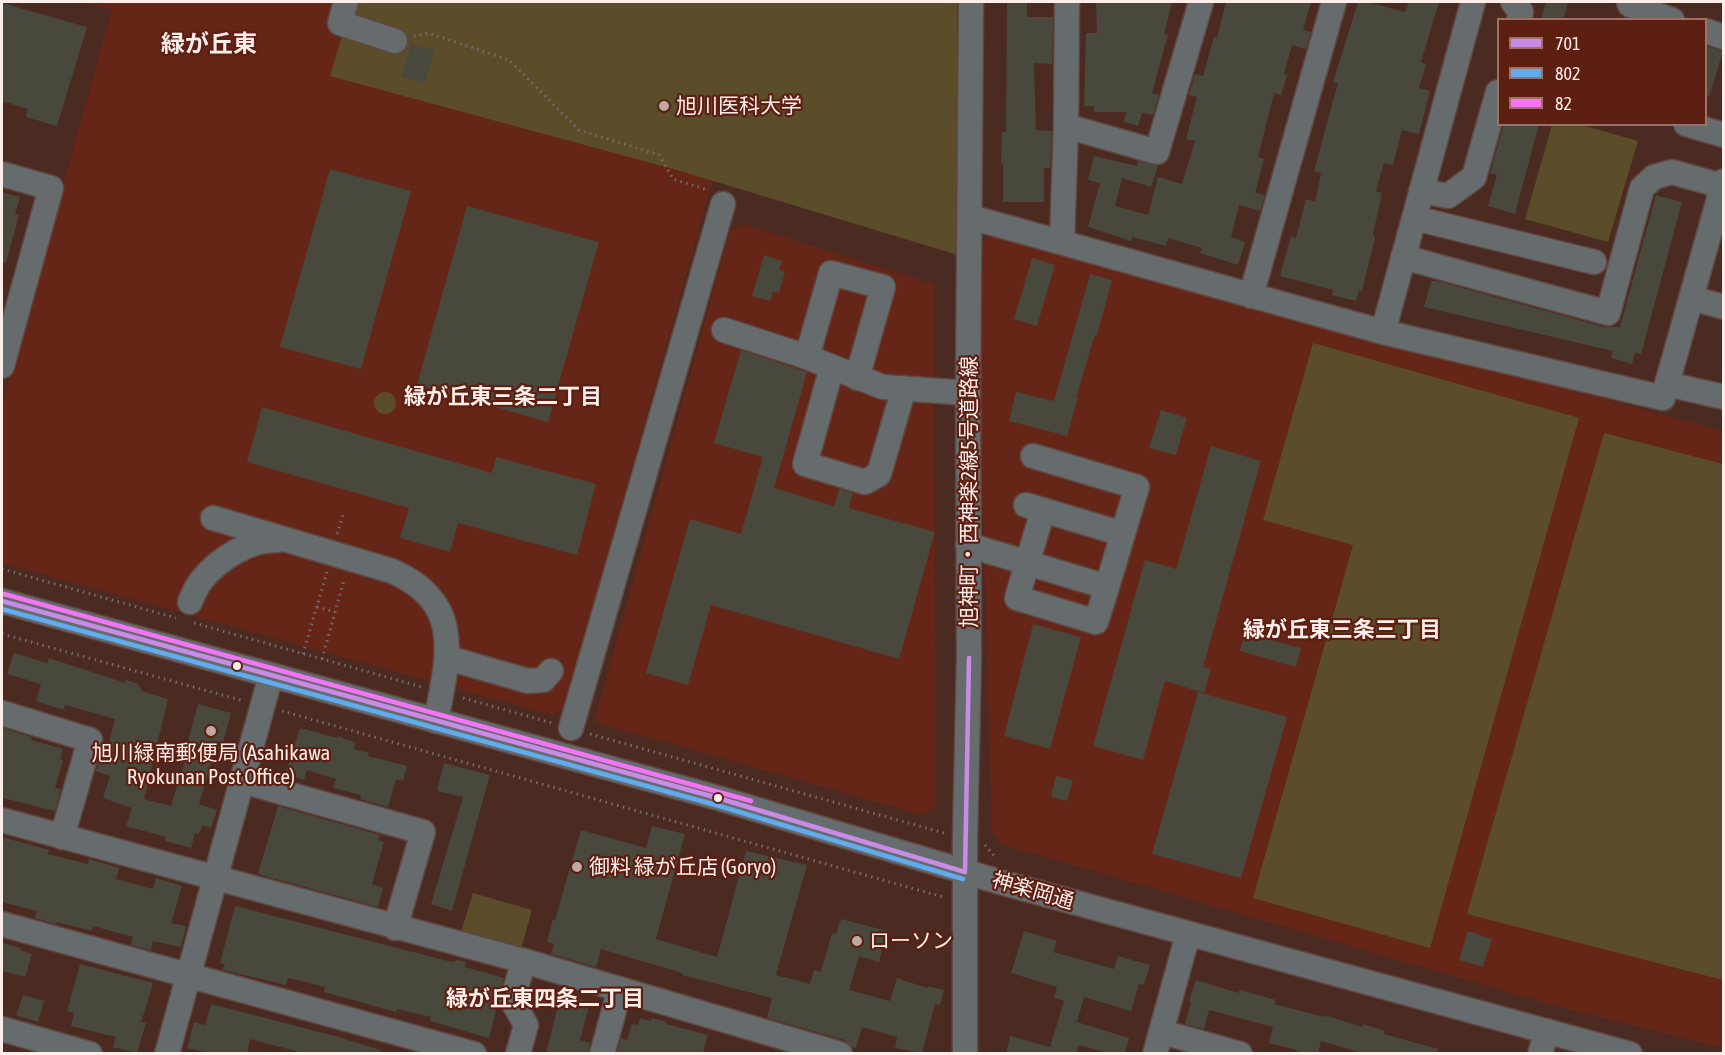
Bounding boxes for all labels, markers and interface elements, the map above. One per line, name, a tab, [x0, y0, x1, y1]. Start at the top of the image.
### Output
legend	[1497, 18, 1707, 126]
district label: 緑が丘東	[161, 30, 257, 58]
text: 701	[1555, 33, 1580, 54]
text: 802	[1555, 63, 1580, 84]
place label: 旭川医科大学	[676, 93, 802, 119]
text: 82	[1555, 93, 1572, 114]
marker: 旭川医科大学	[657, 99, 671, 113]
street label: 旭神町・西神楽2線5号道路線	[956, 356, 982, 628]
district label: 緑が丘東三条二丁目	[404, 384, 602, 410]
district label: 緑が丘東三条三丁目	[1243, 617, 1441, 643]
unlabelled marker	[231, 660, 243, 672]
marker: 旭川緑南郵便局 (Asahikawa Ryokunan Post Office)	[204, 724, 218, 738]
place label: 旭川緑南郵便局 (Asahikawa Ryokunan Post Office)	[92, 740, 330, 790]
unlabelled marker	[712, 792, 724, 804]
place label: 御料 緑が丘店 (Goryo)	[589, 854, 776, 880]
marker: 御料 緑が丘店 (Goryo)	[570, 860, 584, 874]
street label: 神楽岡通	[989, 867, 1077, 915]
place label: ローソン	[869, 928, 953, 954]
marker: ローソン	[850, 934, 864, 948]
district label: 緑が丘東四条二丁目	[446, 986, 644, 1012]

